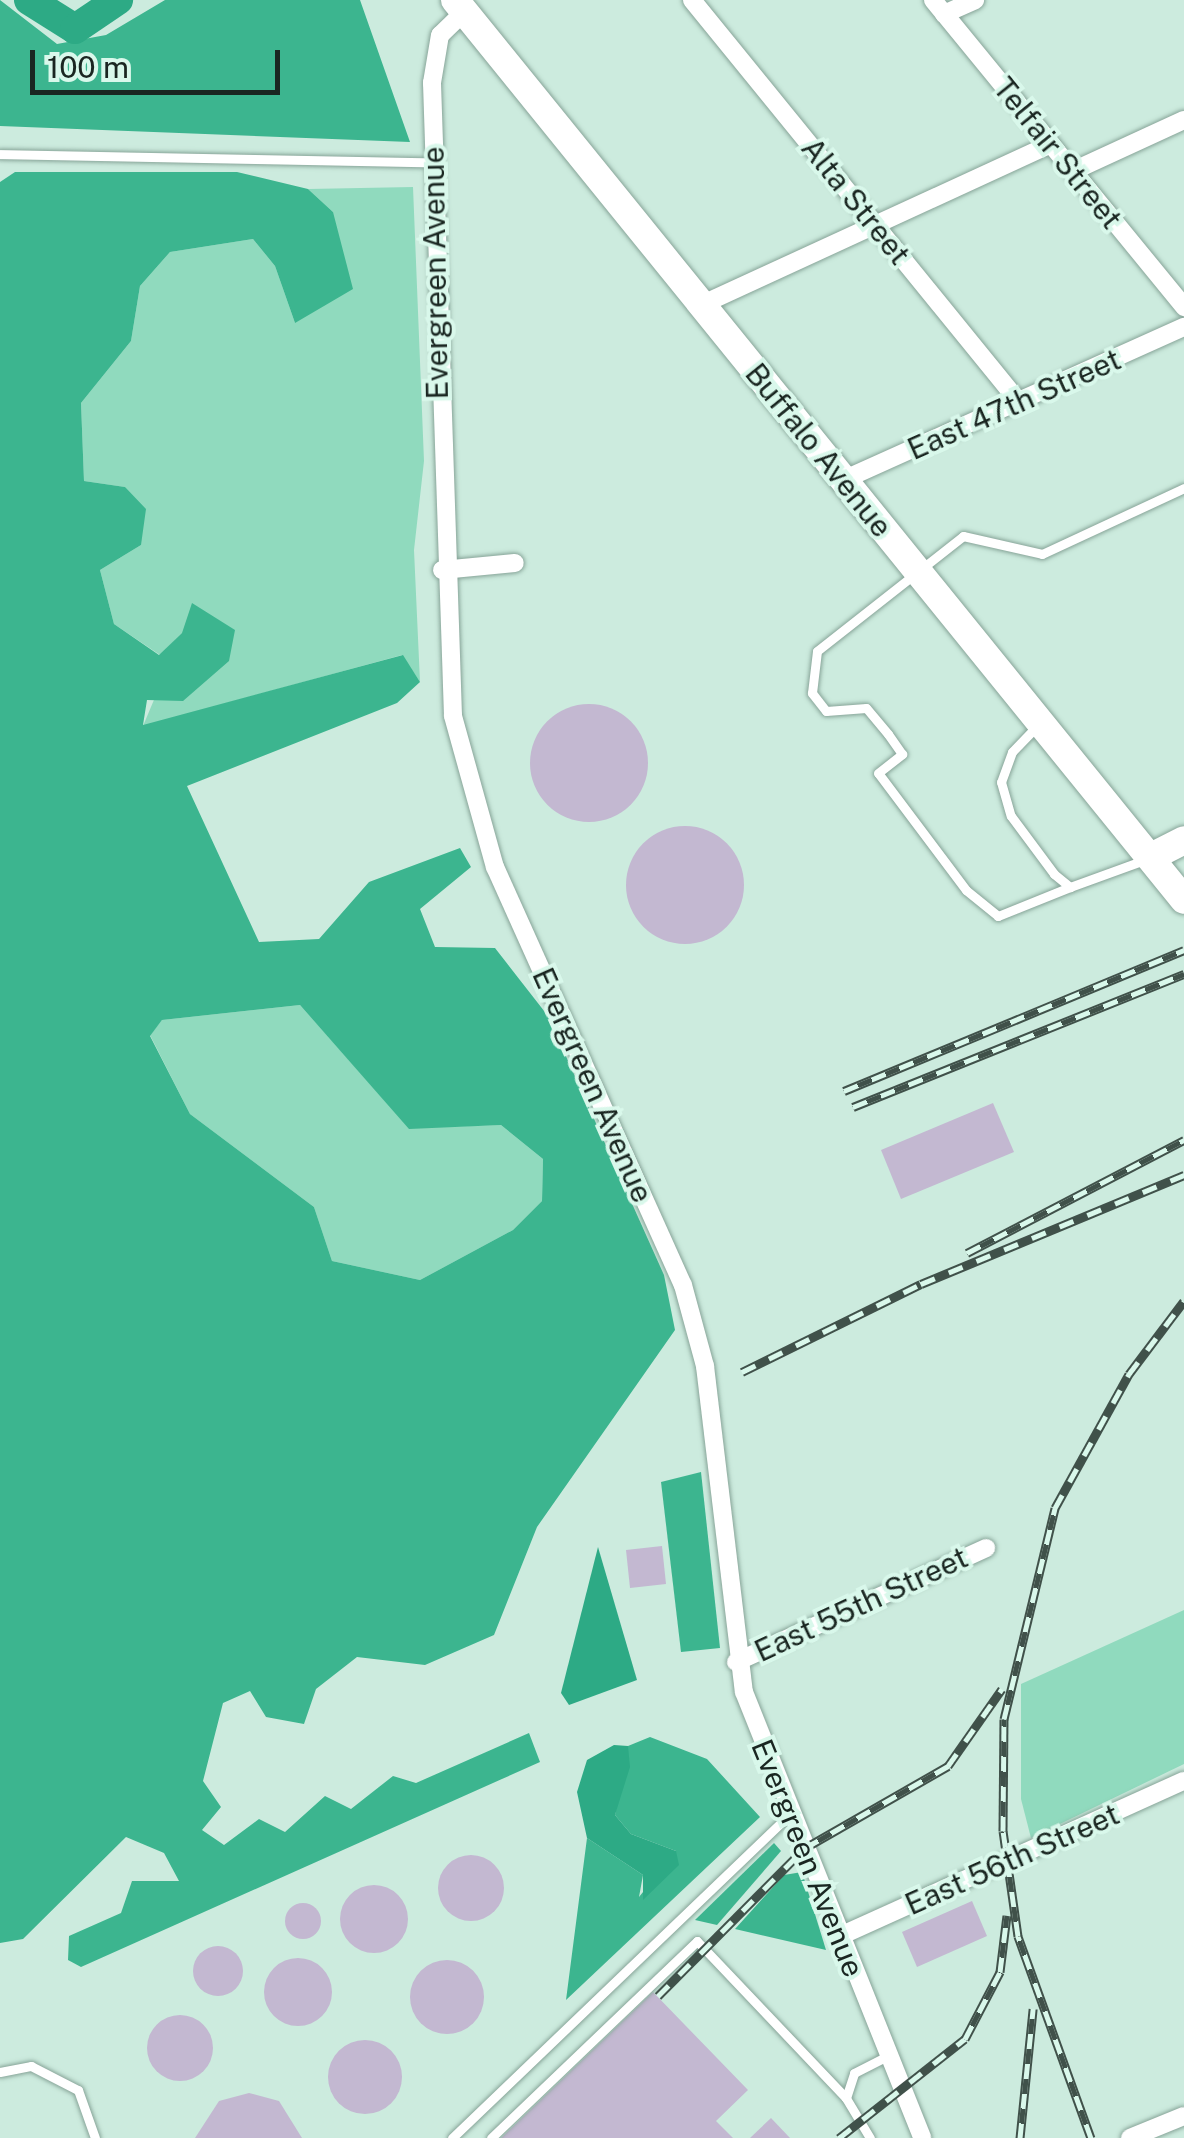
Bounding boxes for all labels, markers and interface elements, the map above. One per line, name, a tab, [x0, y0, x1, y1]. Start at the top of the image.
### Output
scale bar	[35, 30, 285, 92]
text: 100 m	[47, 49, 129, 85]
street label: Telfair Street	[986, 70, 1130, 236]
street label: Alta Street	[794, 130, 918, 272]
street label: Evergreen Avenue	[415, 146, 455, 400]
street label: East 47th Street	[902, 341, 1126, 467]
street label: Buffalo Avenue	[738, 356, 900, 544]
street label: Evergreen Avenue	[525, 962, 661, 1208]
street label: East 55th Street	[749, 1539, 973, 1669]
street label: Evergreen Avenue	[744, 1734, 872, 1982]
street label: East 56th Street	[899, 1796, 1125, 1922]

